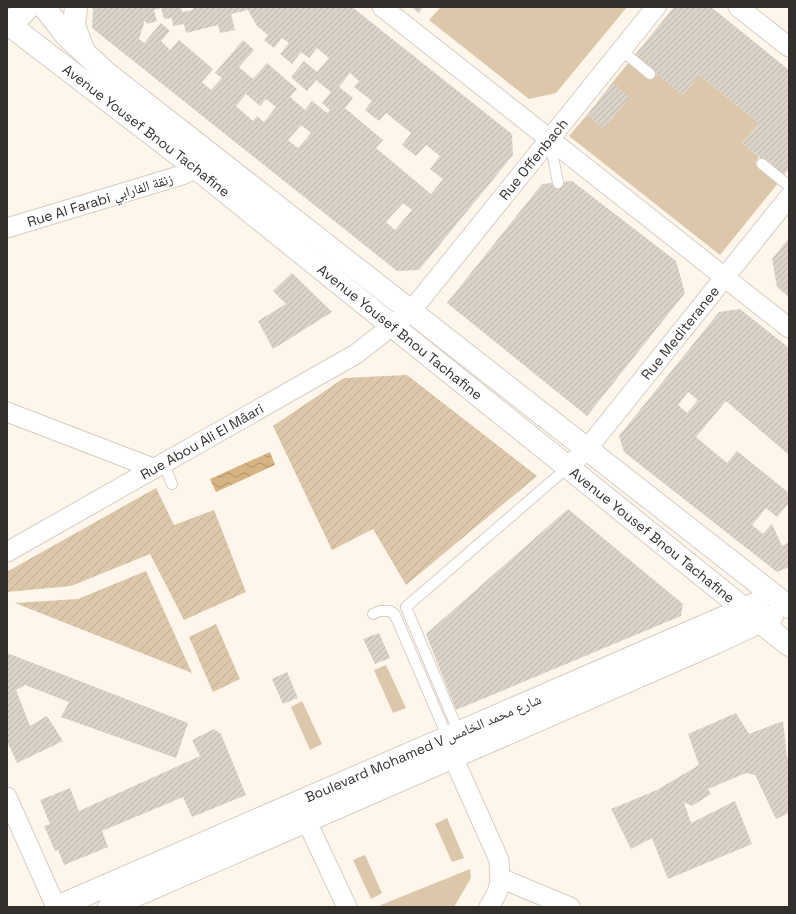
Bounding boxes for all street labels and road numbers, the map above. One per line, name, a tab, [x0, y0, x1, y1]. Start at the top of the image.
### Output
street label: Avenue Yousef Bnou Tachafine	[59, 60, 234, 201]
street label: Rue Offenbach	[495, 115, 572, 204]
street label: Rue Al Farabi زنقة الفارابي	[25, 169, 176, 233]
street label: Avenue Yousef Bnou Tachafine	[314, 260, 486, 404]
street label: Rue Mediteranee	[637, 282, 723, 383]
street label: Rue Abou Ali El Mâari	[137, 399, 267, 484]
street label: Avenue Yousef Bnou Tachafine	[566, 463, 739, 607]
street label: Boulevard Mohamed V شارع محمد الخامس	[302, 690, 544, 807]

